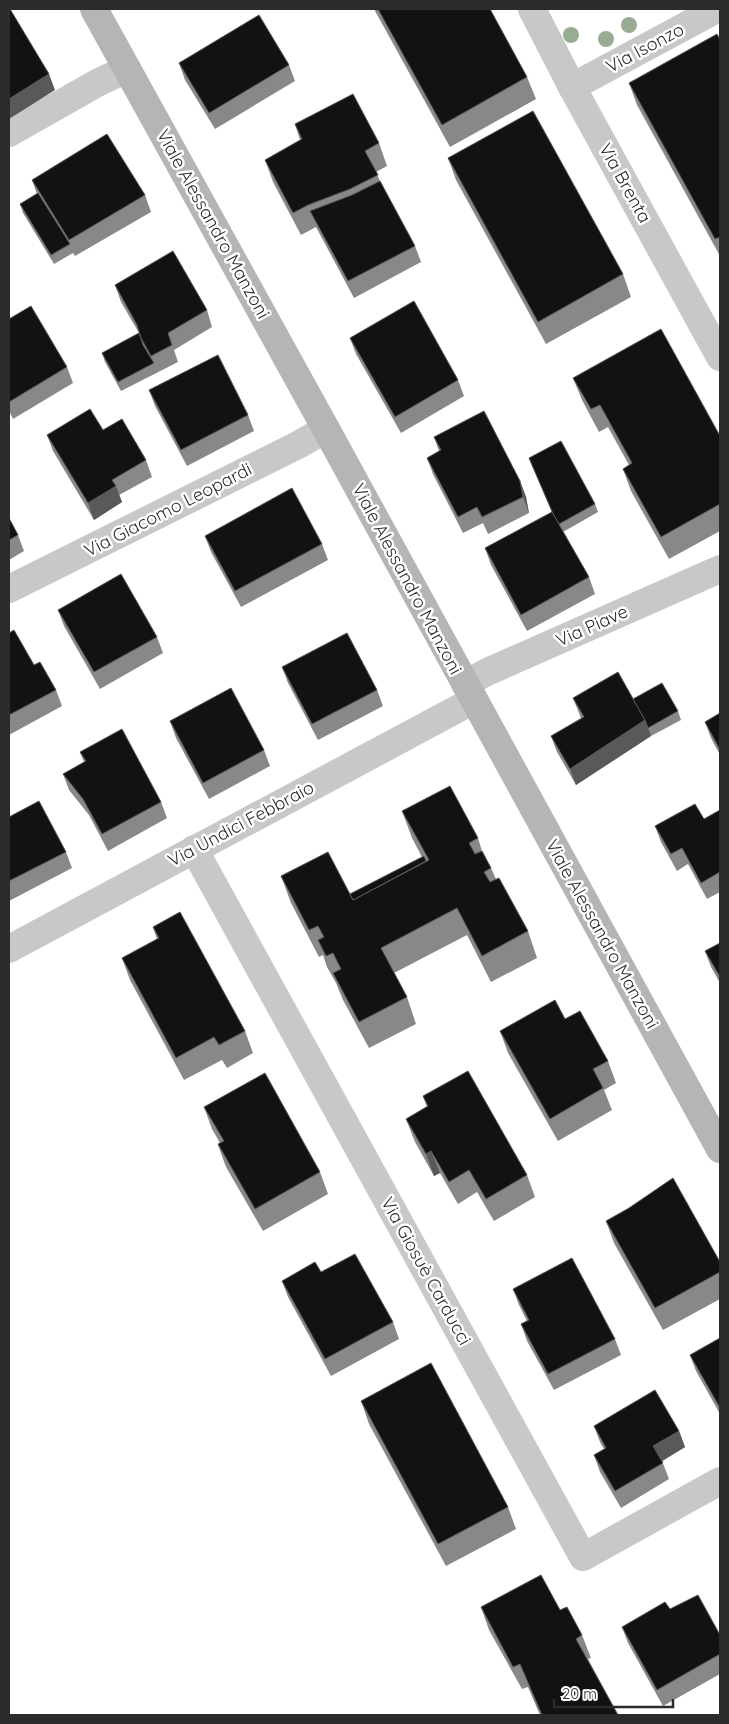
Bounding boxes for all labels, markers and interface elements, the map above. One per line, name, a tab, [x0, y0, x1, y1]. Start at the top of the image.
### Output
street label: Via Isonzo	[602, 17, 688, 78]
street label: Viale Alessandro Manzoni	[152, 125, 275, 322]
street label: Via Brenta	[594, 139, 657, 227]
street label: Via Giacomo Leopardi	[80, 457, 255, 562]
street label: Viale Alessandro Manzoni	[347, 479, 468, 678]
street label: Via Piave	[552, 599, 631, 652]
street label: Via Undici Febbraio	[164, 775, 318, 872]
street label: Viale Alessandro Manzoni	[541, 835, 664, 1032]
street label: Via Giosuè Carducci	[376, 1193, 477, 1349]
scale bar	[554, 1676, 673, 1708]
text: 20 m	[562, 1684, 597, 1703]

